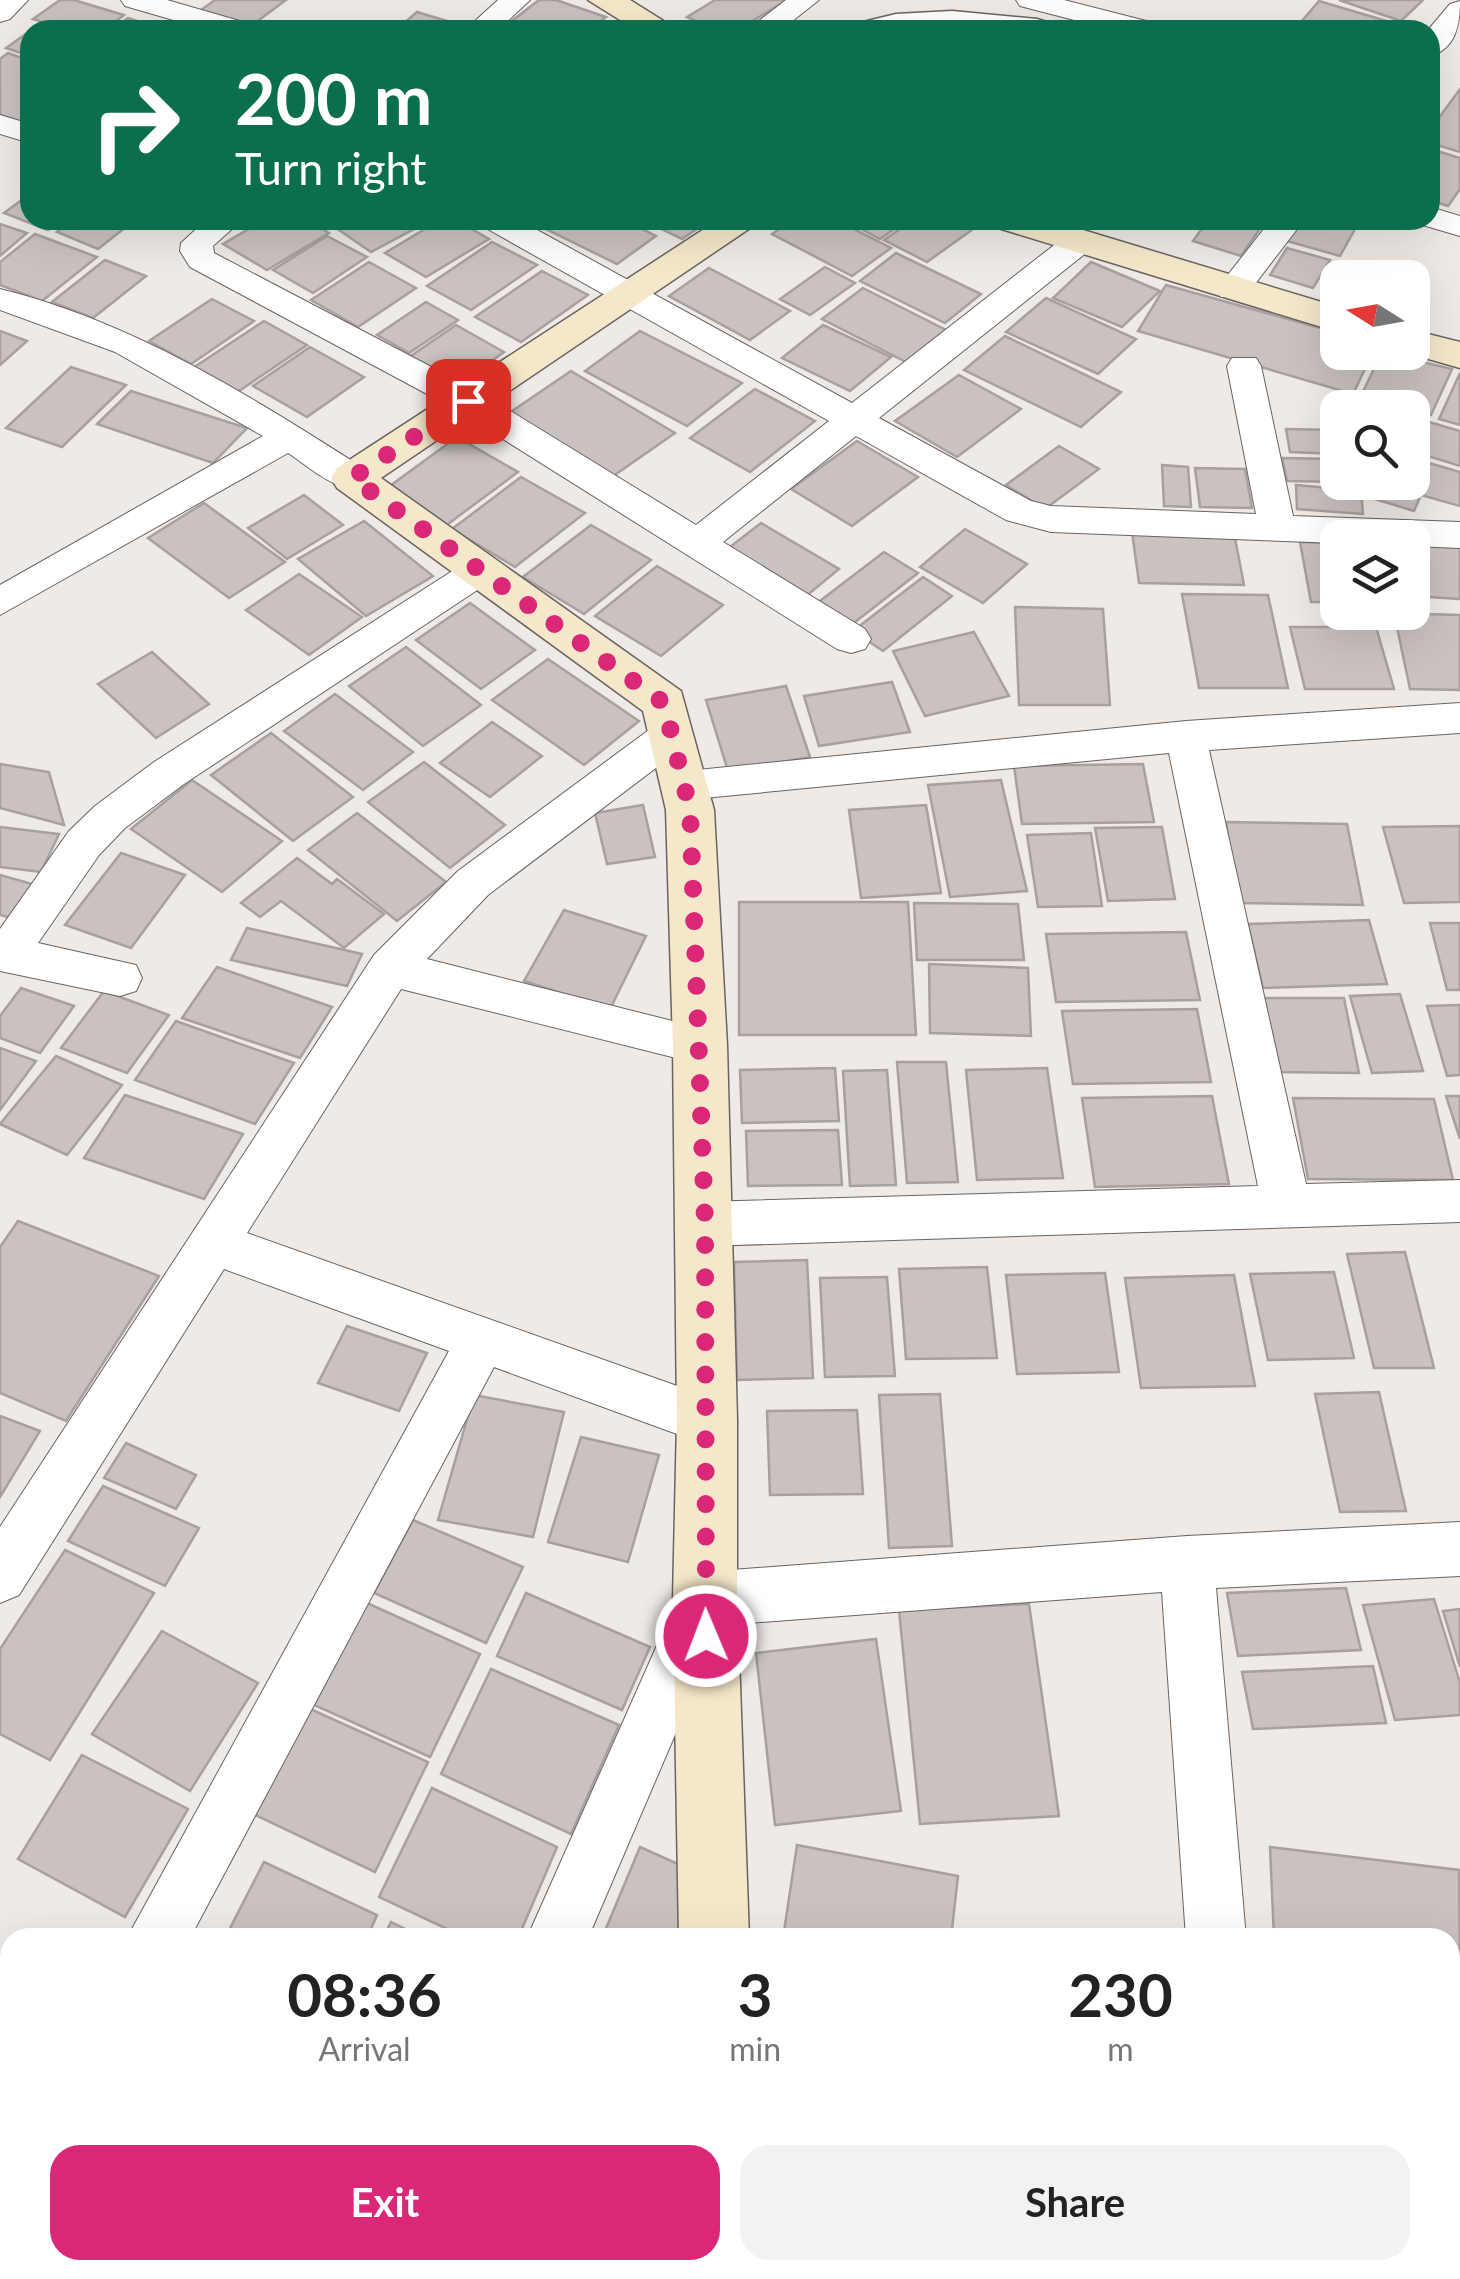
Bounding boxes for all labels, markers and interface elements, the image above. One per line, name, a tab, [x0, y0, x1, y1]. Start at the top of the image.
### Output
text: 200 m	[235, 56, 432, 140]
icon: right	[70, 60, 200, 190]
text: Turn right	[235, 141, 426, 195]
north arrow	[1320, 260, 1430, 370]
map controls	[1320, 260, 1430, 630]
pin	[426, 359, 511, 444]
icon: arrive	[441, 374, 496, 429]
button: search	[1320, 390, 1430, 500]
button: layers	[1320, 520, 1430, 630]
position arrow	[654, 1584, 758, 1688]
text: 08:36	[287, 1958, 442, 2030]
text: 3	[738, 1958, 773, 2030]
text: 230	[1068, 1958, 1173, 2030]
text: Arrival	[318, 2029, 411, 2068]
text: min	[729, 2029, 781, 2068]
text: m	[1107, 2029, 1134, 2068]
button: Exit	[50, 2145, 720, 2260]
button: Share	[740, 2145, 1410, 2260]

